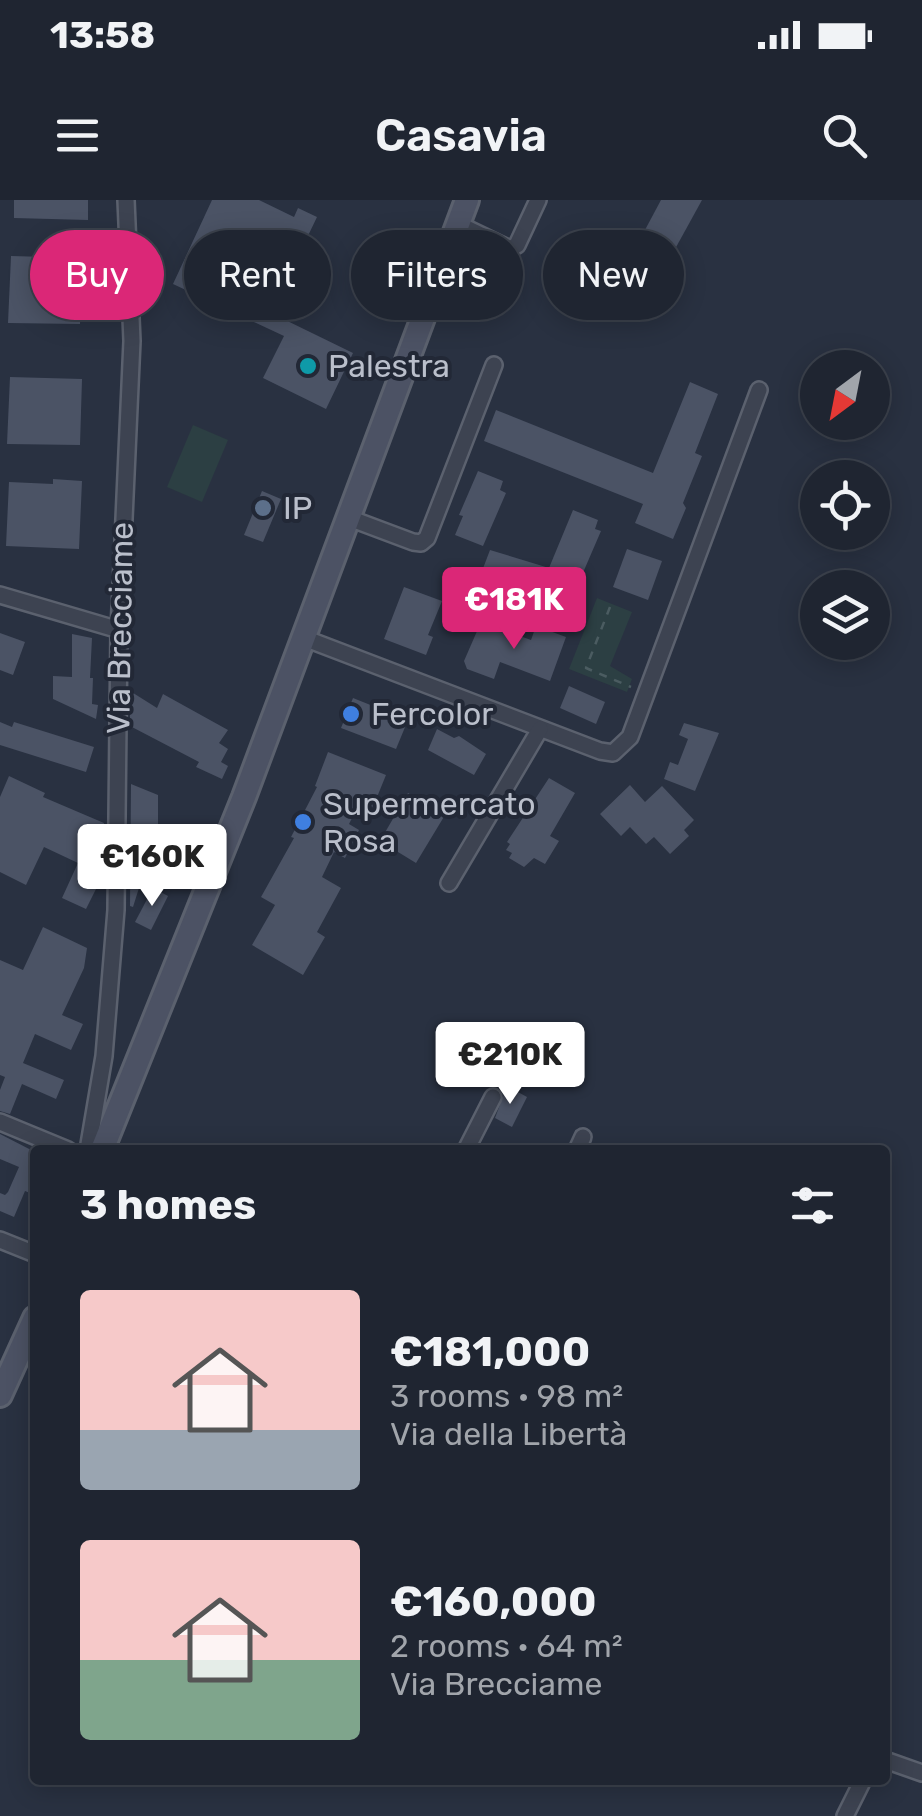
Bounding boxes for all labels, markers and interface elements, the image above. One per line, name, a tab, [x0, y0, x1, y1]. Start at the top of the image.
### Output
text: 13:58	[50, 12, 155, 58]
icon: menu	[50, 108, 105, 163]
icon: search	[817, 108, 872, 163]
text: Casavia	[375, 109, 547, 162]
chip: Buy	[30, 230, 164, 320]
chip: Rent	[184, 230, 331, 320]
chip: Filters	[351, 230, 523, 320]
chip: New	[543, 230, 684, 320]
place label: Palestra	[328, 347, 450, 385]
north arrow	[800, 350, 890, 440]
map controls	[800, 350, 890, 660]
marker: Palestra	[297, 355, 319, 377]
button: locate	[800, 460, 890, 550]
place label: IP	[283, 489, 312, 527]
marker: IP	[252, 497, 274, 519]
street label: Via Brecciame	[99, 522, 141, 734]
pin: €181K	[444, 567, 584, 652]
button: layers	[800, 570, 890, 660]
text: €181K	[464, 580, 564, 618]
place label: Fercolor	[371, 695, 493, 733]
marker: Fercolor	[340, 703, 362, 725]
place label: Supermercato Rosa	[323, 785, 536, 860]
marker: Supermercato Rosa	[292, 811, 314, 833]
pin: €160K	[82, 824, 222, 909]
text: €160K	[100, 837, 204, 875]
pin: €210K	[440, 1022, 580, 1107]
text: €210K	[458, 1035, 562, 1073]
icon: filters	[785, 1178, 840, 1233]
text: 3 homes	[80, 1180, 256, 1230]
text: €181,000	[390, 1327, 590, 1377]
icon: home	[160, 1330, 280, 1450]
text: 3 rooms · 98 m²	[390, 1377, 623, 1415]
text: Via della Libertà	[390, 1415, 627, 1453]
text: €160,000	[390, 1577, 597, 1627]
icon: home	[160, 1580, 280, 1700]
text: 2 rooms · 64 m²	[390, 1627, 623, 1665]
text: Via Brecciame	[390, 1665, 602, 1703]

